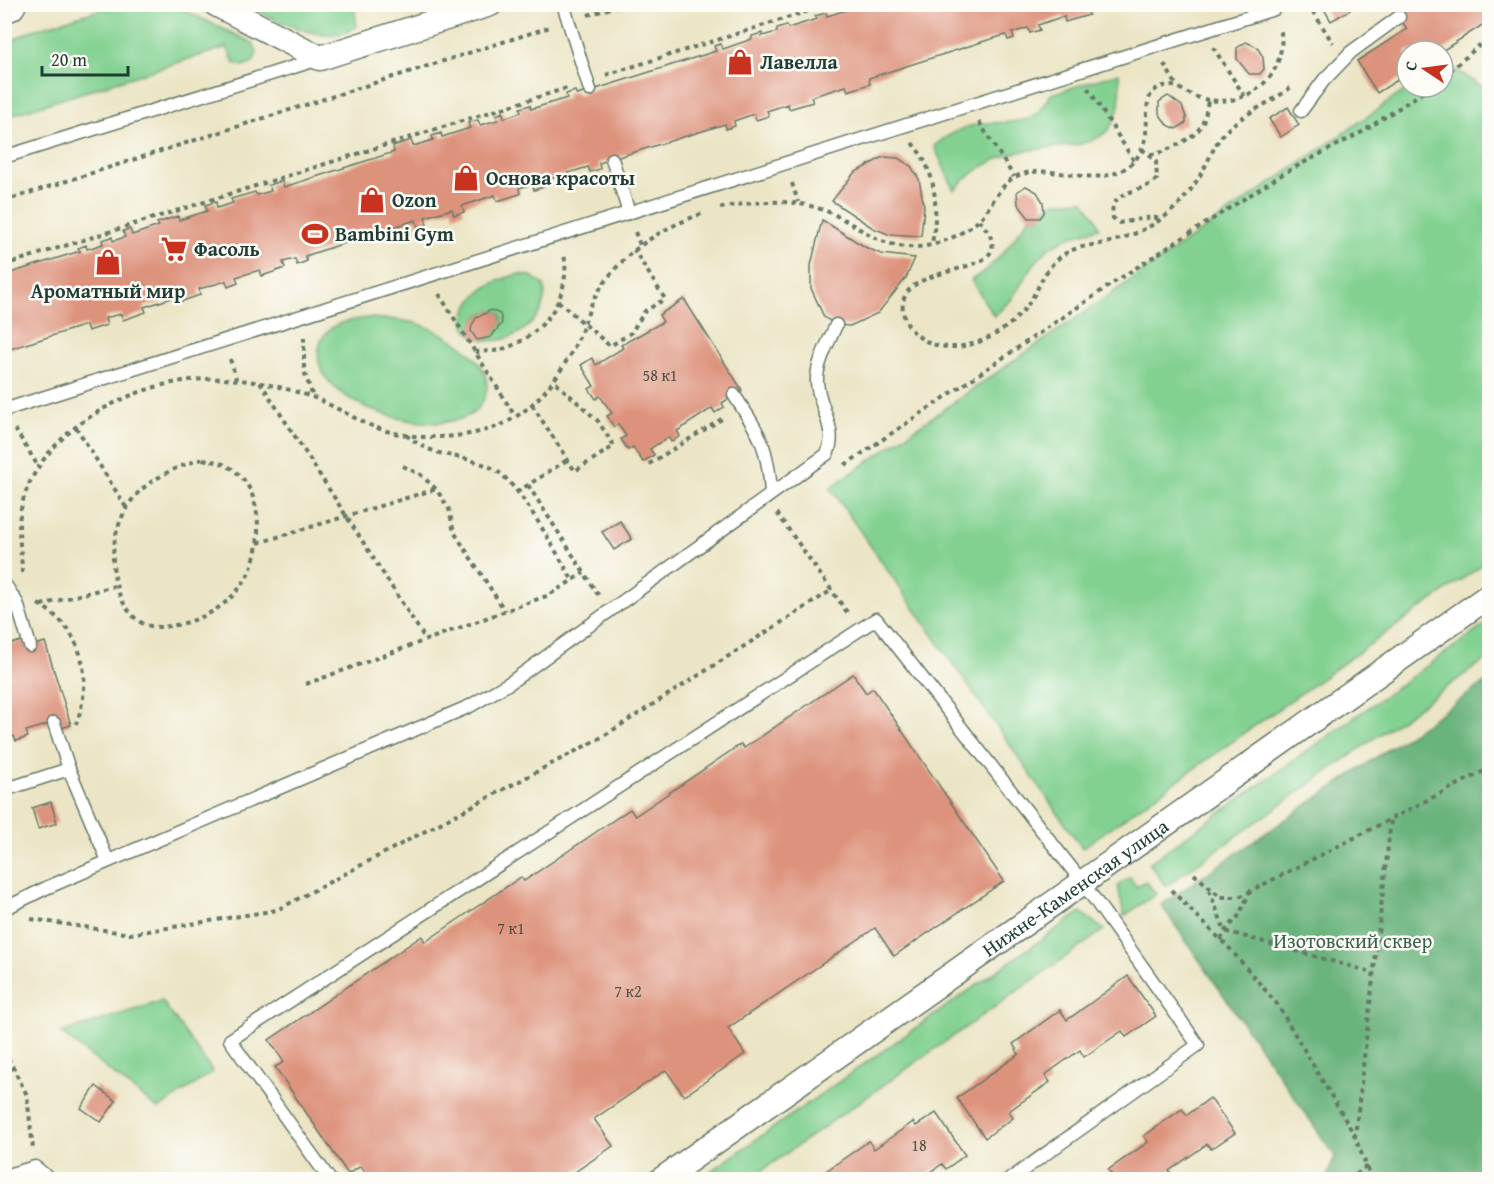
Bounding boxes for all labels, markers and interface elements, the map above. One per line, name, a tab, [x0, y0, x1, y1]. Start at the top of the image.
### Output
scale bar	[42, 39, 128, 77]
north arrow	[1395, 39, 1455, 99]
text: 20 m	[51, 46, 87, 73]
shop icon: Лавелла	[725, 47, 755, 77]
place label: Лавелла	[760, 47, 838, 76]
text: С	[1398, 59, 1423, 73]
shop icon: Основа красоты	[451, 163, 481, 193]
place label: Основа красоты	[486, 163, 636, 192]
shop icon: Ozon	[357, 185, 387, 215]
place label: Ozon	[392, 185, 437, 214]
sports icon: Bambini Gym	[300, 219, 330, 249]
place label: Bambini Gym	[335, 219, 454, 248]
supermarket icon: Фасоль	[159, 234, 189, 264]
place label: Фасоль	[194, 234, 260, 263]
shop icon: Ароматный мир	[93, 247, 123, 277]
place label: Ароматный мир	[31, 276, 185, 305]
house number: 58 к1	[642, 363, 678, 387]
street label: Нижне-Каменская улица	[976, 811, 1175, 963]
house number: 7 к1	[497, 916, 525, 940]
park label: Изотовский сквер	[1274, 926, 1433, 955]
house number: 7 к2	[614, 979, 642, 1003]
house number: 18	[911, 1133, 927, 1157]

